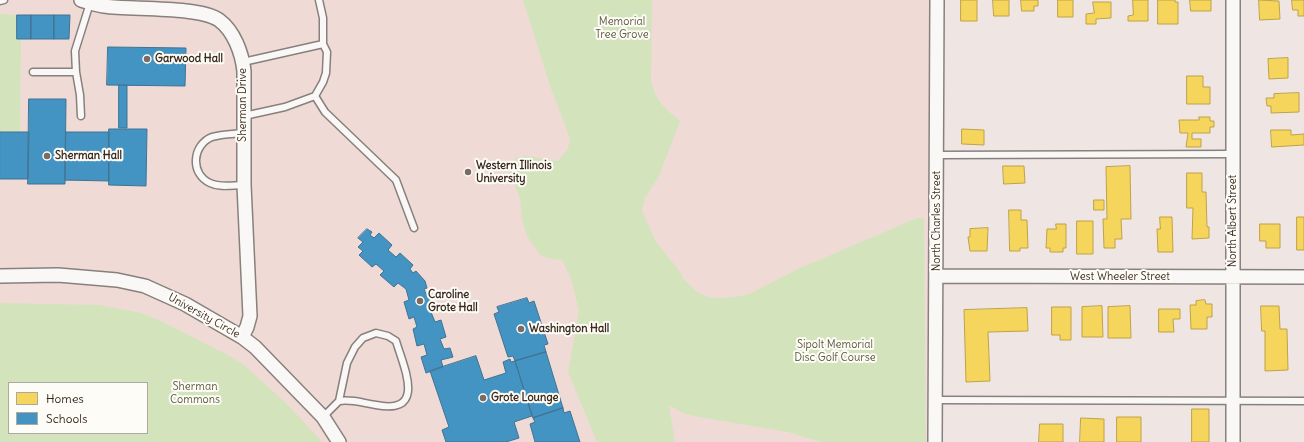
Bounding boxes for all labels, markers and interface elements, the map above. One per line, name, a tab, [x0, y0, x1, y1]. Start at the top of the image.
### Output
park label: Memorial Tree Grove	[595, 15, 649, 41]
place label: Garwood Hall	[155, 52, 223, 66]
marker: Garwood Hall	[142, 54, 152, 64]
street label: Sherman Drive	[236, 68, 250, 142]
place label: Sherman Hall	[55, 149, 122, 163]
marker: Sherman Hall	[42, 151, 52, 161]
place label: Western Illinois University	[476, 159, 552, 185]
marker: Western Illinois University	[463, 167, 473, 177]
street label: North Charles Street	[930, 171, 944, 271]
street label: North Albert Street	[1226, 175, 1240, 267]
street label: West Wheeler Street	[1070, 270, 1170, 284]
place label: Caroline Grote Hall	[428, 288, 478, 314]
street label: University Circle	[166, 291, 242, 341]
marker: Caroline Grote Hall	[415, 296, 425, 306]
place label: Washington Hall	[529, 322, 609, 336]
marker: Washington Hall	[516, 324, 526, 334]
park label: Sipolt Memorial Disc Golf Course	[794, 338, 876, 364]
park label: Sherman Commons	[170, 380, 220, 406]
legend	[8, 382, 148, 434]
text: Homes	[46, 391, 84, 406]
place label: Grote Lounge	[491, 391, 558, 405]
marker: Grote Lounge	[478, 393, 488, 403]
text: Schools	[46, 411, 87, 426]

